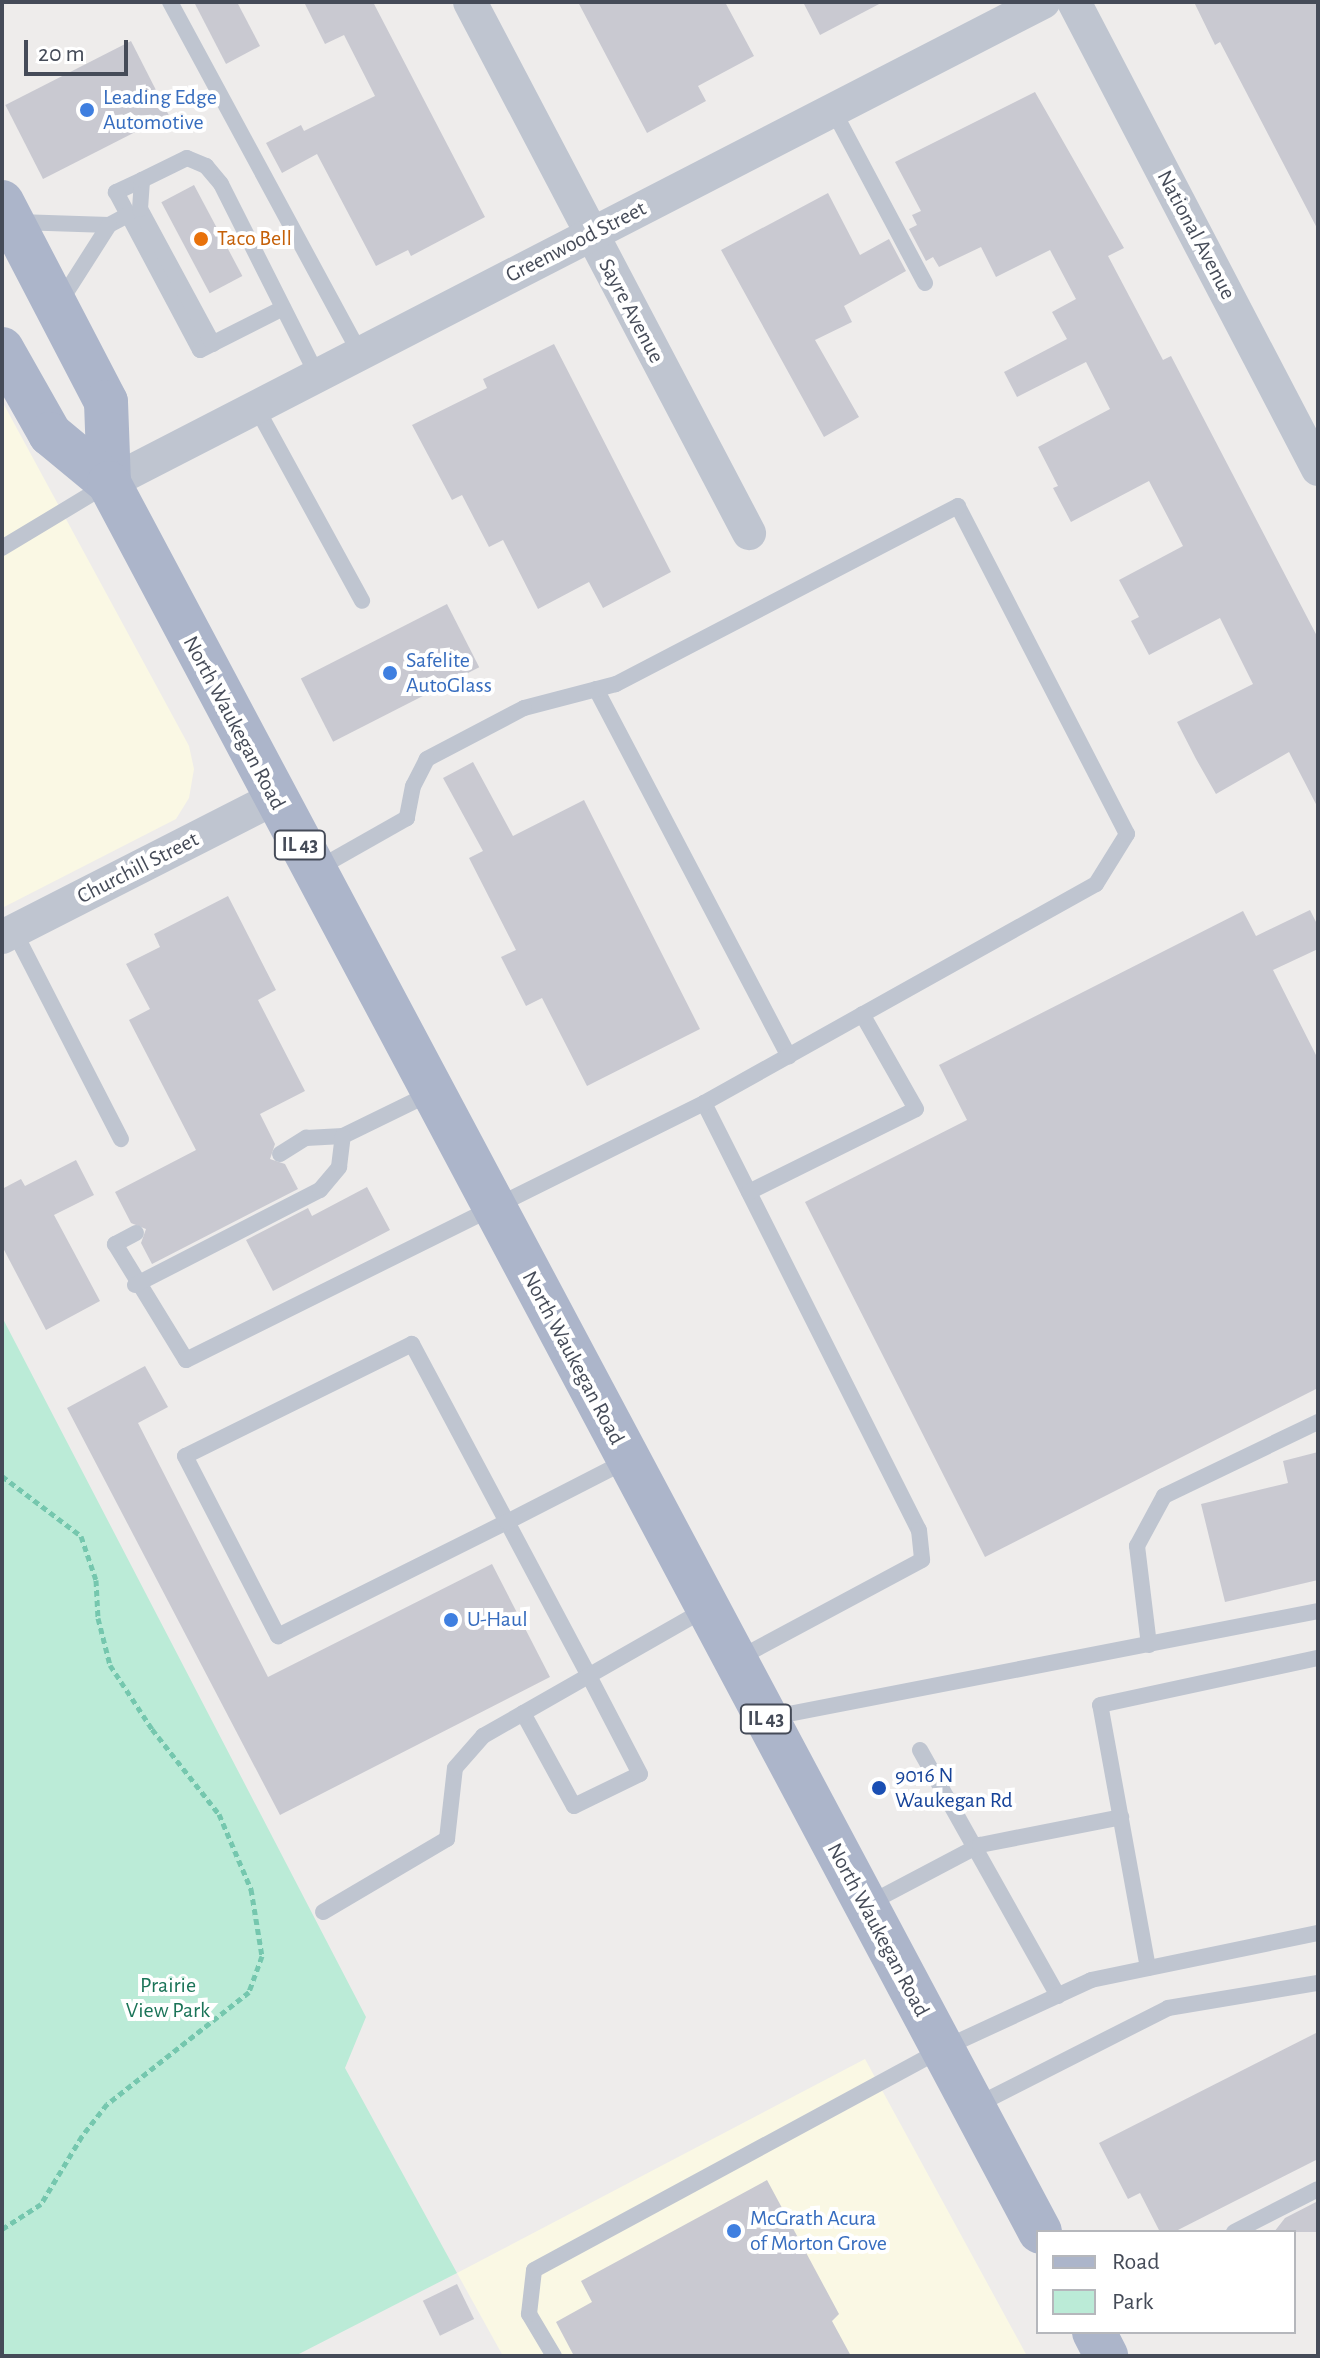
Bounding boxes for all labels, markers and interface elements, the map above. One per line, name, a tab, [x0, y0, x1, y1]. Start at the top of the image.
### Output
scale bar	[28, 24, 132, 74]
text: 20 m	[38, 42, 85, 66]
place label: Leading Edge Automotive	[103, 84, 217, 136]
marker: Leading Edge Automotive	[78, 101, 96, 119]
street label: National Avenue	[1151, 166, 1241, 304]
street label: Greenwood Street	[501, 195, 651, 289]
place label: Taco Bell	[217, 226, 292, 252]
marker: Taco Bell	[192, 230, 210, 248]
street label: Sayre Avenue	[593, 254, 669, 368]
street label: North Waukegan Road	[177, 632, 291, 814]
place label: Safelite AutoGlass	[406, 647, 492, 698]
marker: Safelite AutoGlass	[381, 664, 399, 682]
street label: Churchill Street	[73, 826, 203, 910]
road number: IL 43	[272, 829, 328, 861]
street label: North Waukegan Road	[516, 1267, 630, 1449]
place label: U-Haul	[467, 1607, 528, 1633]
marker: U-Haul	[442, 1611, 460, 1629]
road number: IL 43	[738, 1703, 794, 1735]
place label: 9016 N Waukegan Rd	[895, 1762, 1013, 1814]
marker: 9016 N Waukegan Rd	[870, 1779, 888, 1797]
street label: North Waukegan Road	[821, 1839, 935, 2021]
park label: Prairie View Park	[126, 1972, 210, 2024]
place label: McGrath Acura of Morton Grove	[750, 2205, 887, 2256]
marker: McGrath Acura of Morton Grove	[725, 2222, 743, 2240]
legend	[1036, 2230, 1296, 2334]
text: Road	[1112, 2250, 1160, 2274]
text: Park	[1112, 2290, 1153, 2314]

